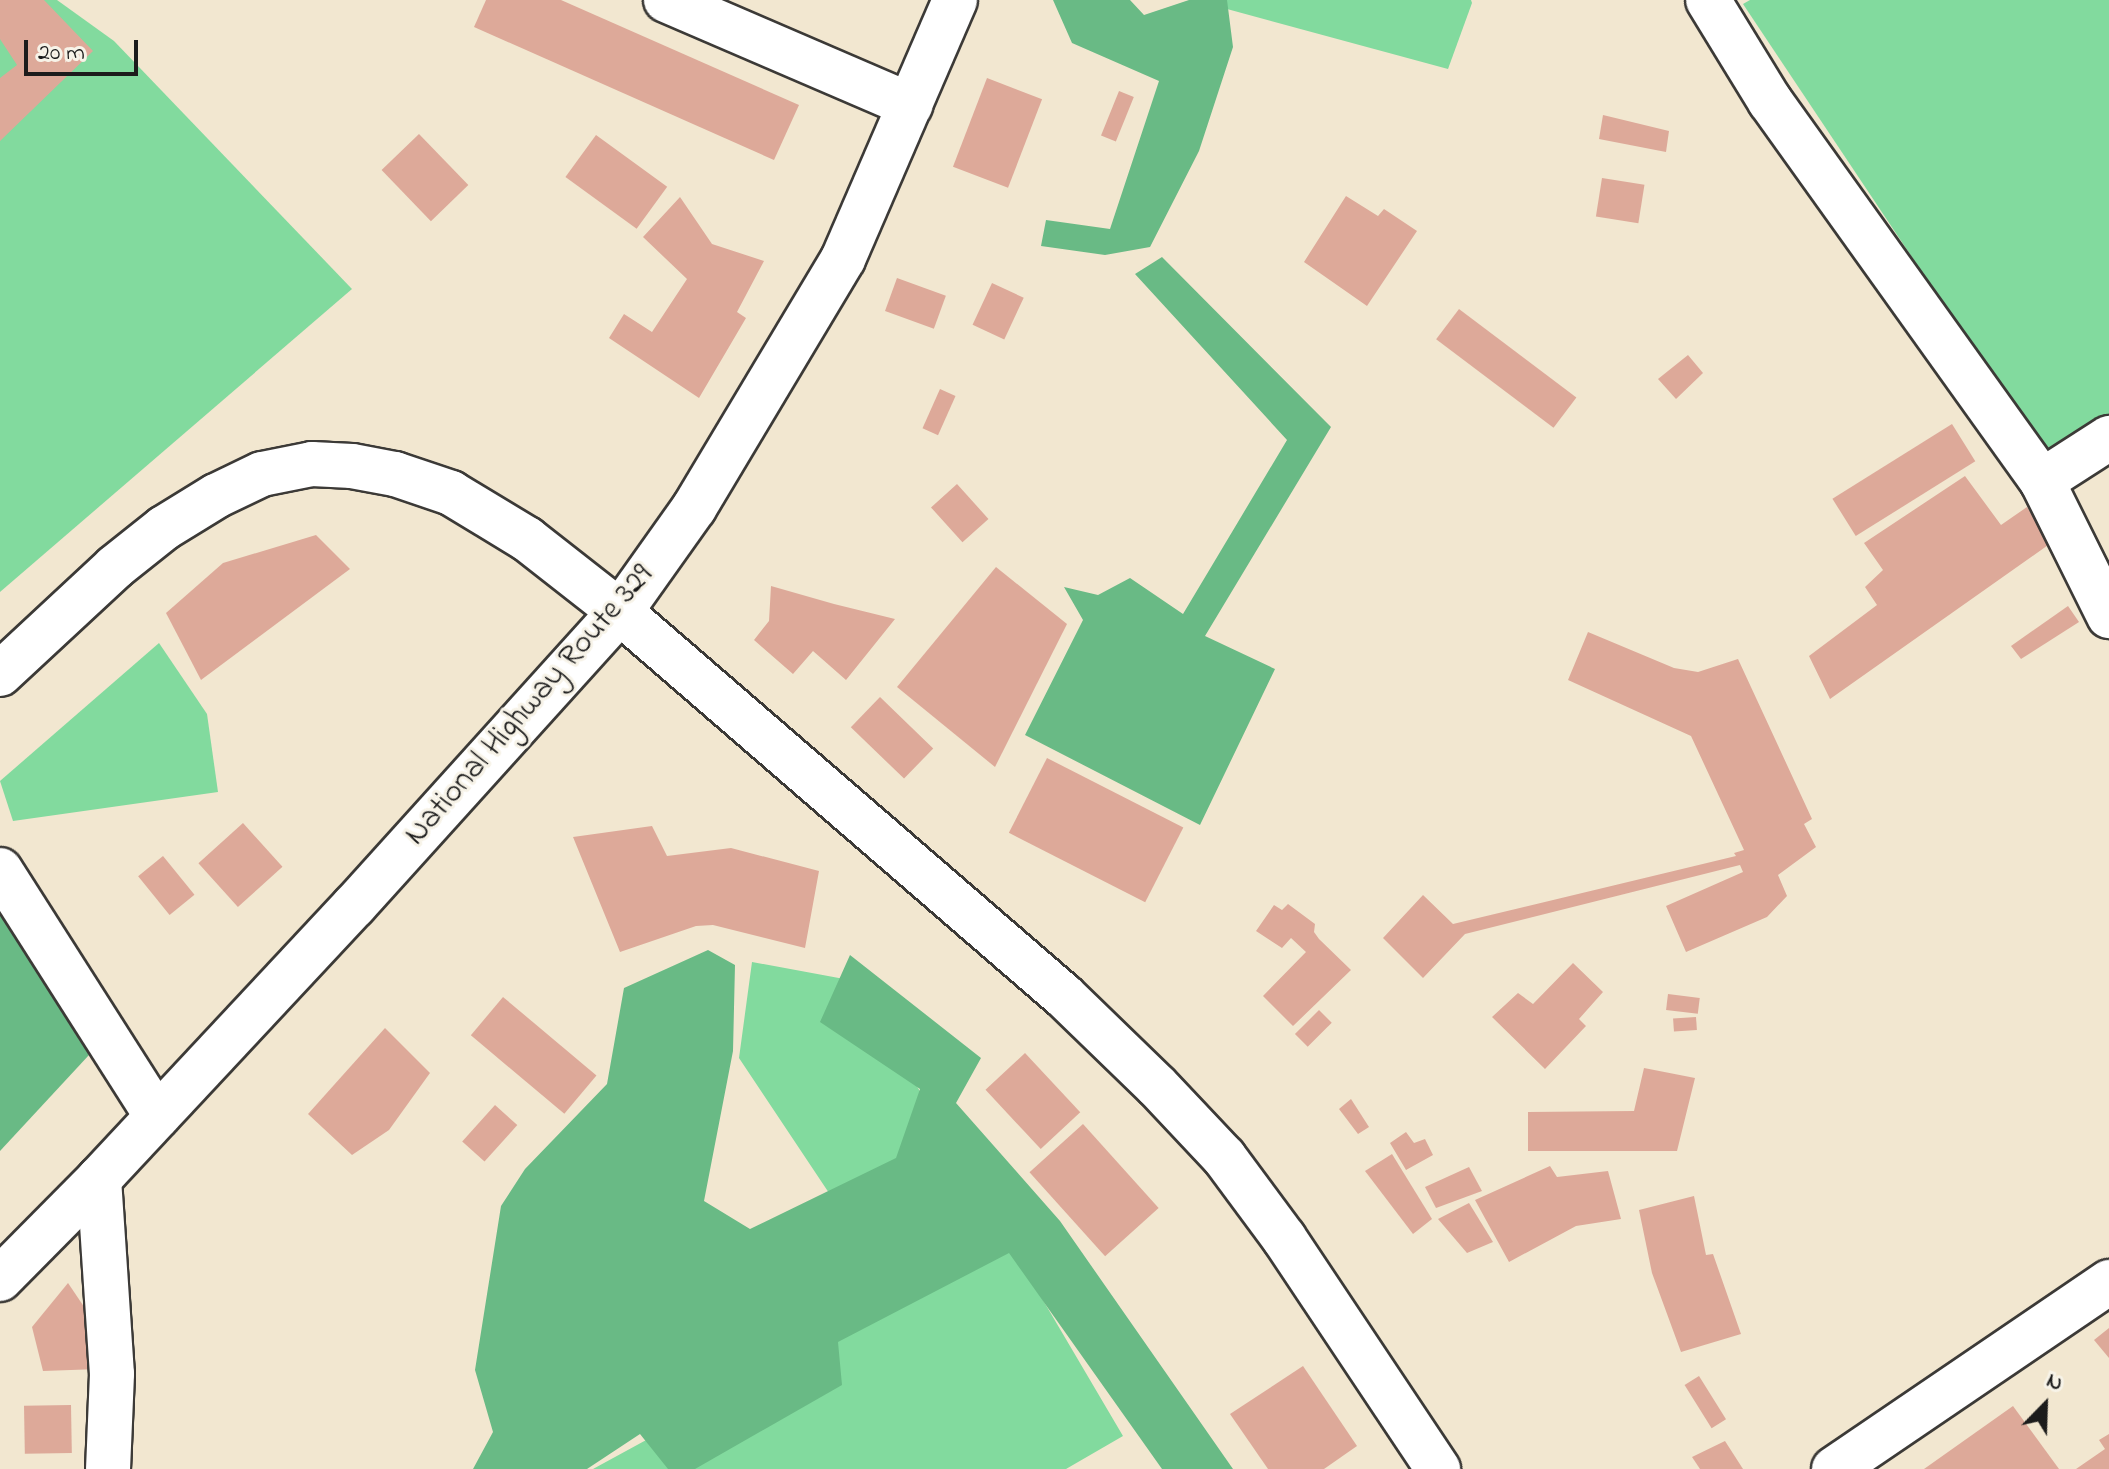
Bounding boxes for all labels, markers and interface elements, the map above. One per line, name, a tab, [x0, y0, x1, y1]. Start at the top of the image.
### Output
scale bar	[28, 24, 142, 74]
text: 20 m	[38, 36, 85, 71]
street label: National Highway Route 329	[398, 558, 662, 854]
north arrow	[2005, 1365, 2085, 1445]
text: N	[2041, 1365, 2067, 1401]

